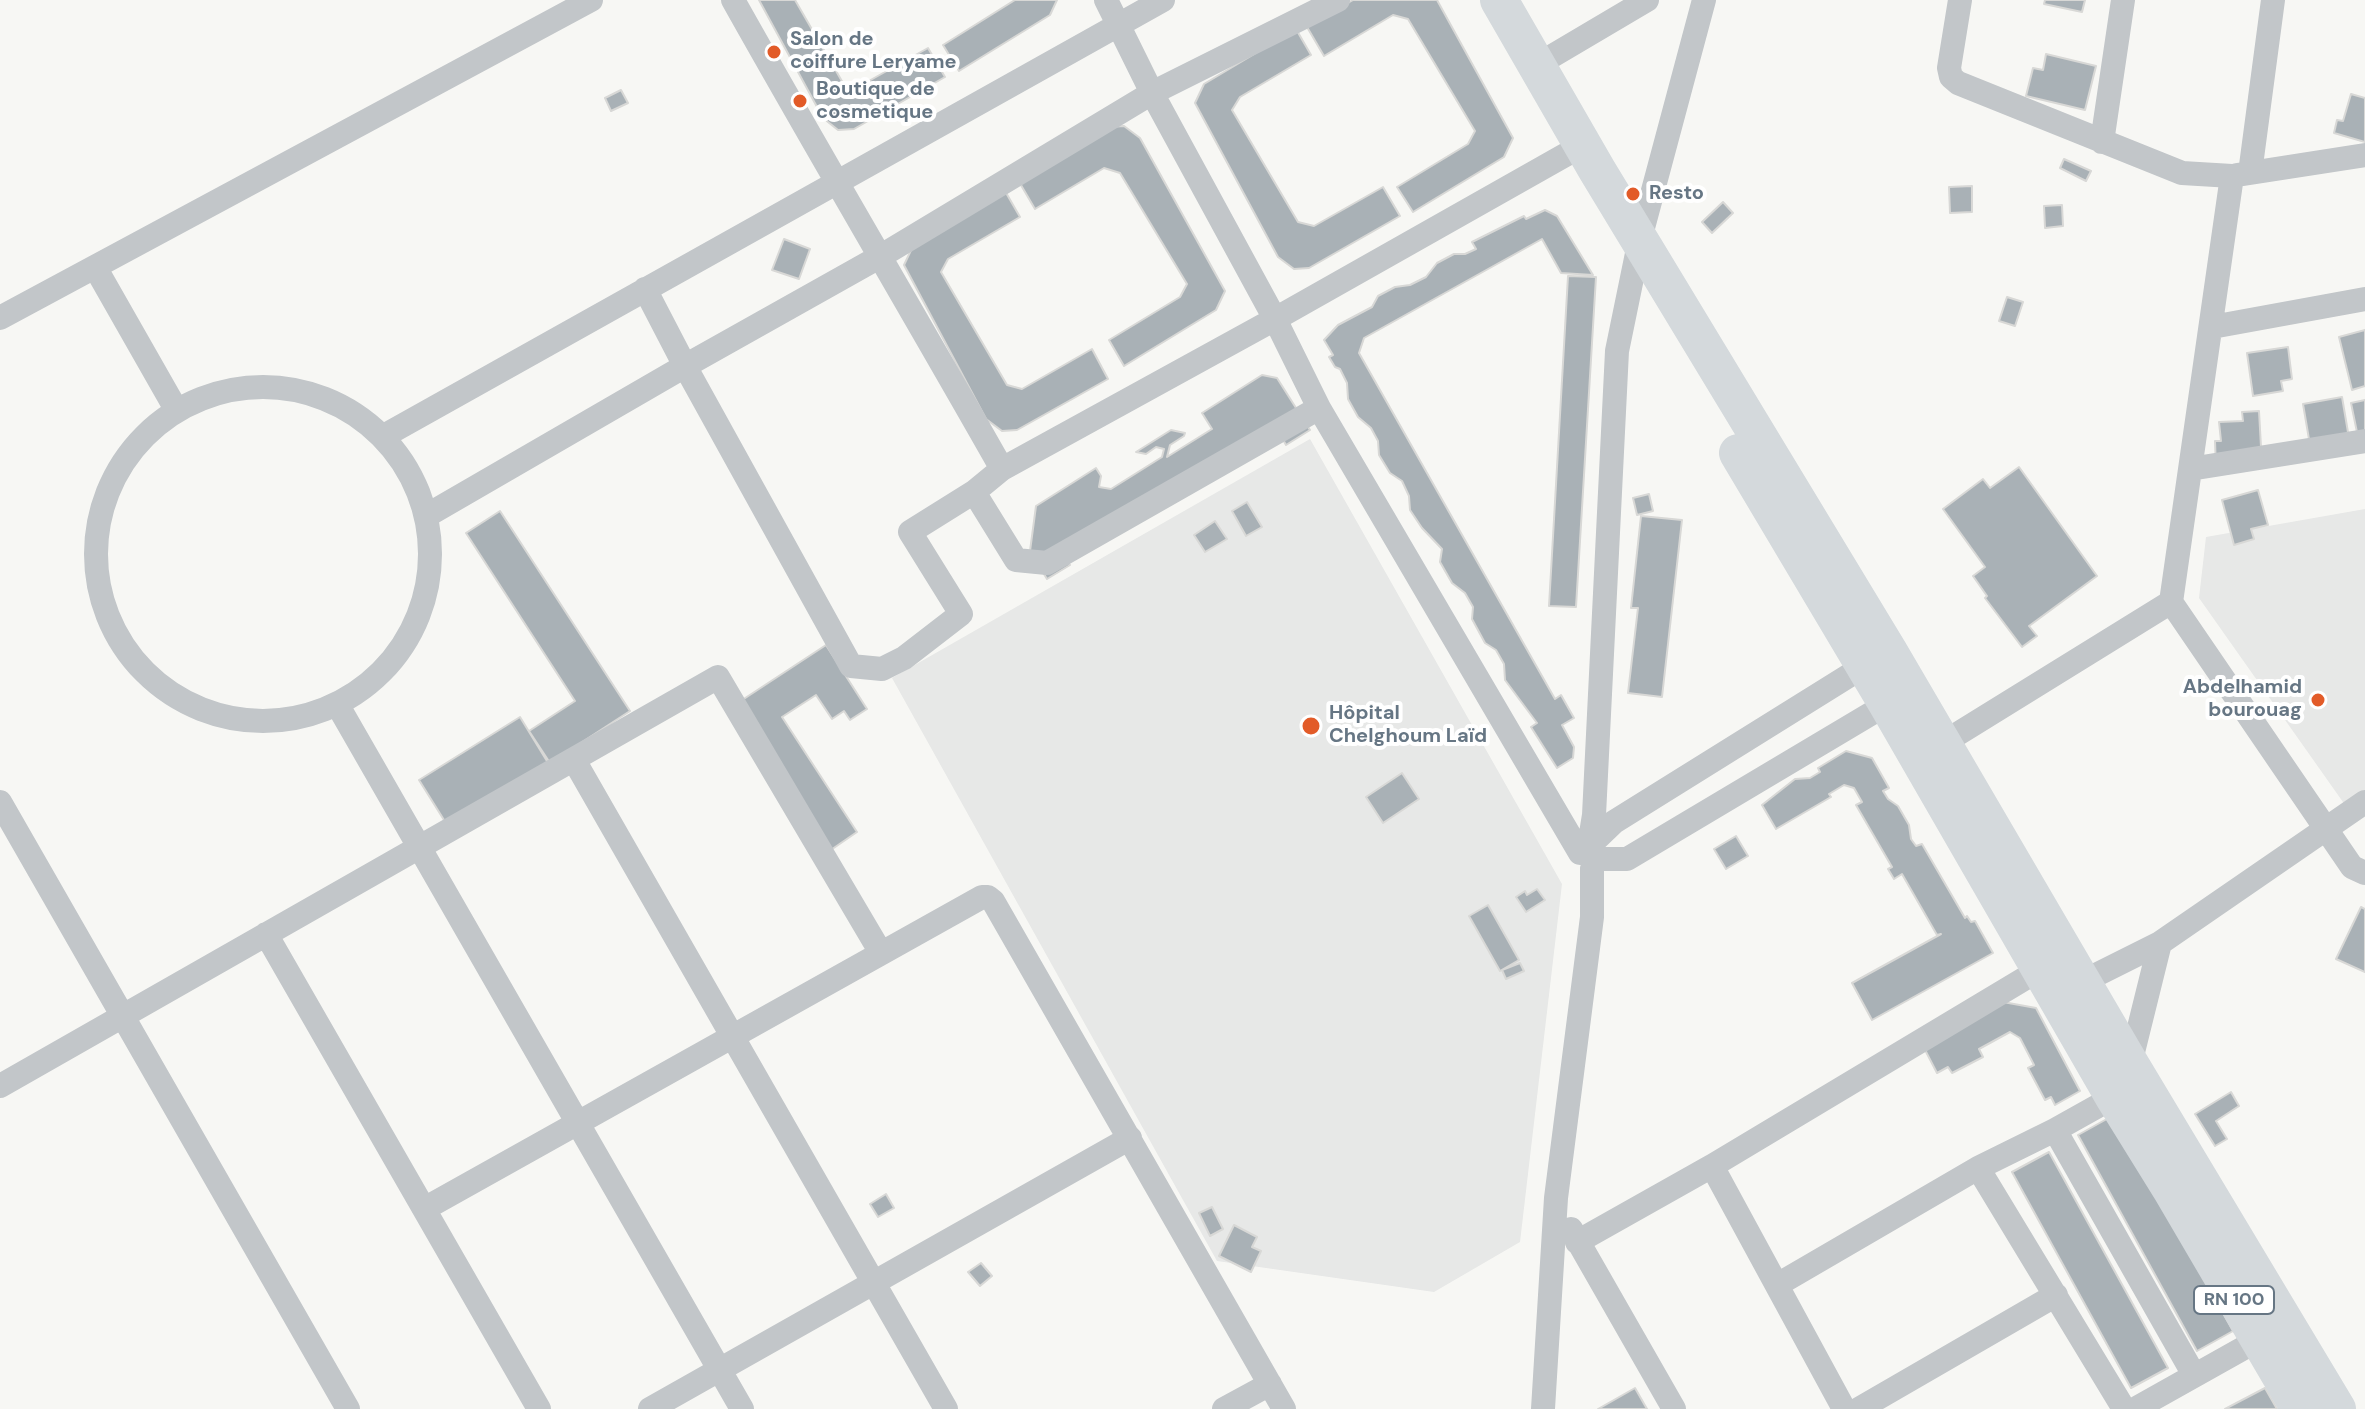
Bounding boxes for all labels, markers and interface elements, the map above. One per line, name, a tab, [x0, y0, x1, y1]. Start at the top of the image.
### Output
place label: Salon de coiffure Leryame	[790, 28, 957, 75]
marker: Salon de coiffure Leryame	[765, 43, 783, 61]
place label: Boutique de cosmetique	[816, 78, 935, 125]
marker: Boutique de cosmetique	[791, 92, 809, 110]
place label: Resto	[1649, 182, 1704, 206]
marker: Resto	[1624, 185, 1642, 203]
place label: Abdelhamid bourouag	[2183, 676, 2302, 723]
marker: Abdelhamid bourouag	[2309, 691, 2327, 709]
place label: Hôpital Chelghoum Laïd	[1329, 702, 1487, 749]
marker: Hôpital Chelghoum Laïd	[1300, 715, 1322, 737]
road number: RN 100	[2194, 1286, 2274, 1314]

